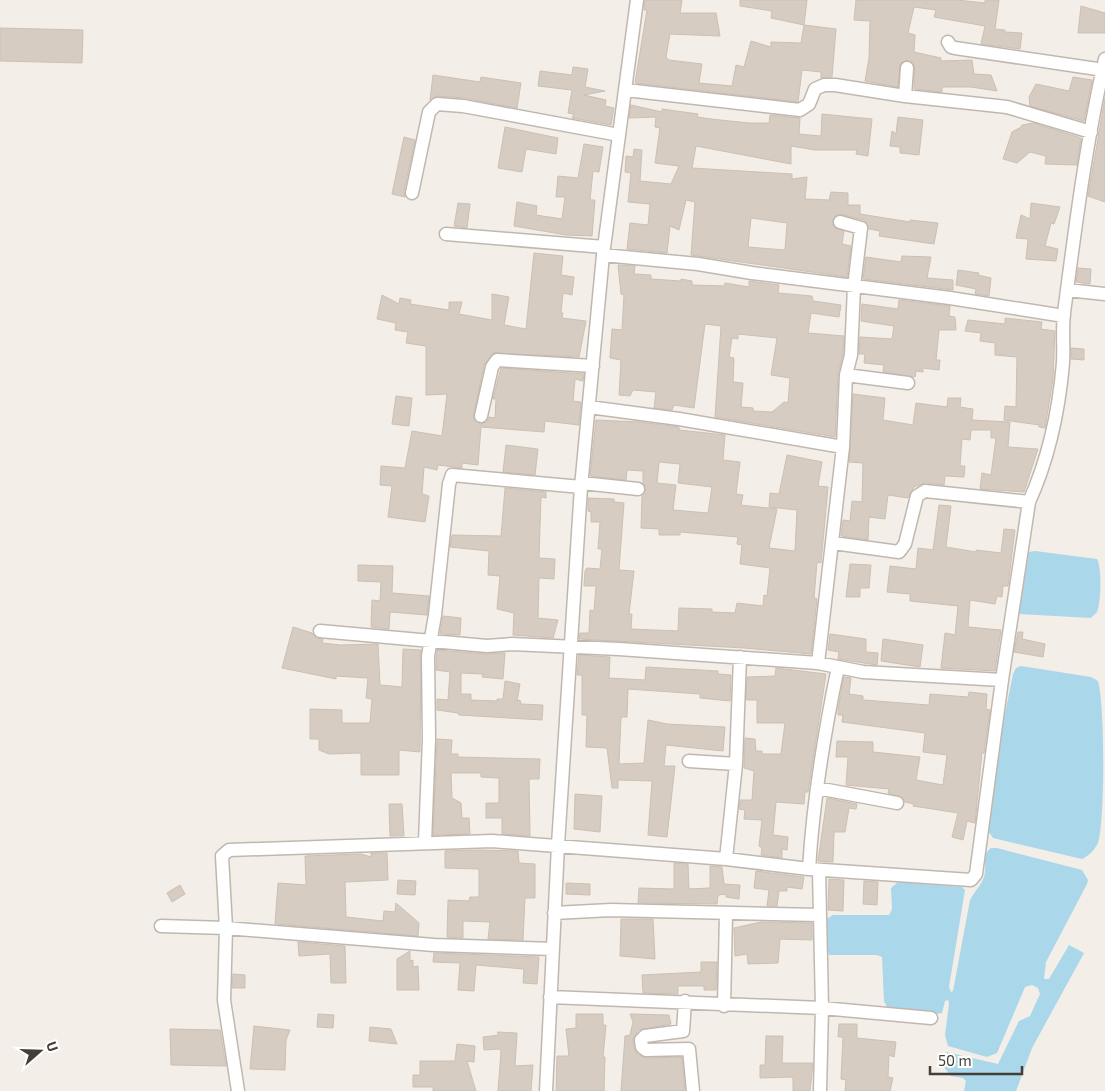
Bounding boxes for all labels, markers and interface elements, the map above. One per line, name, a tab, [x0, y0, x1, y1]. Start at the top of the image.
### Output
north arrow	[15, 1026, 65, 1076]
text: U	[43, 1039, 62, 1054]
scale bar	[930, 1044, 1022, 1076]
text: 50 m	[938, 1051, 972, 1069]

